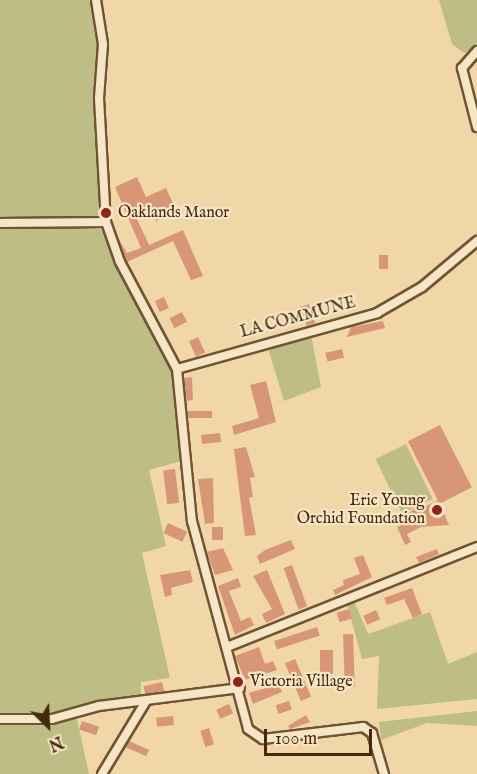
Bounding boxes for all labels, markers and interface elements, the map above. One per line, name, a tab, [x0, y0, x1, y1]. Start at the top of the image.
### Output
place label: Oaklands Manor	[118, 203, 229, 223]
marker: Oaklands Manor	[99, 206, 113, 220]
street label: LA COMMUNE	[238, 293, 358, 343]
place label: Eric Young Orchid Foundation	[297, 491, 425, 529]
marker: Eric Young Orchid Foundation	[430, 503, 444, 517]
place label: Victoria Village	[250, 672, 353, 692]
marker: Victoria Village	[231, 675, 245, 689]
north arrow	[18, 696, 78, 756]
scale bar	[267, 717, 375, 755]
text: 100 m	[275, 728, 317, 751]
text: N	[45, 730, 66, 754]

